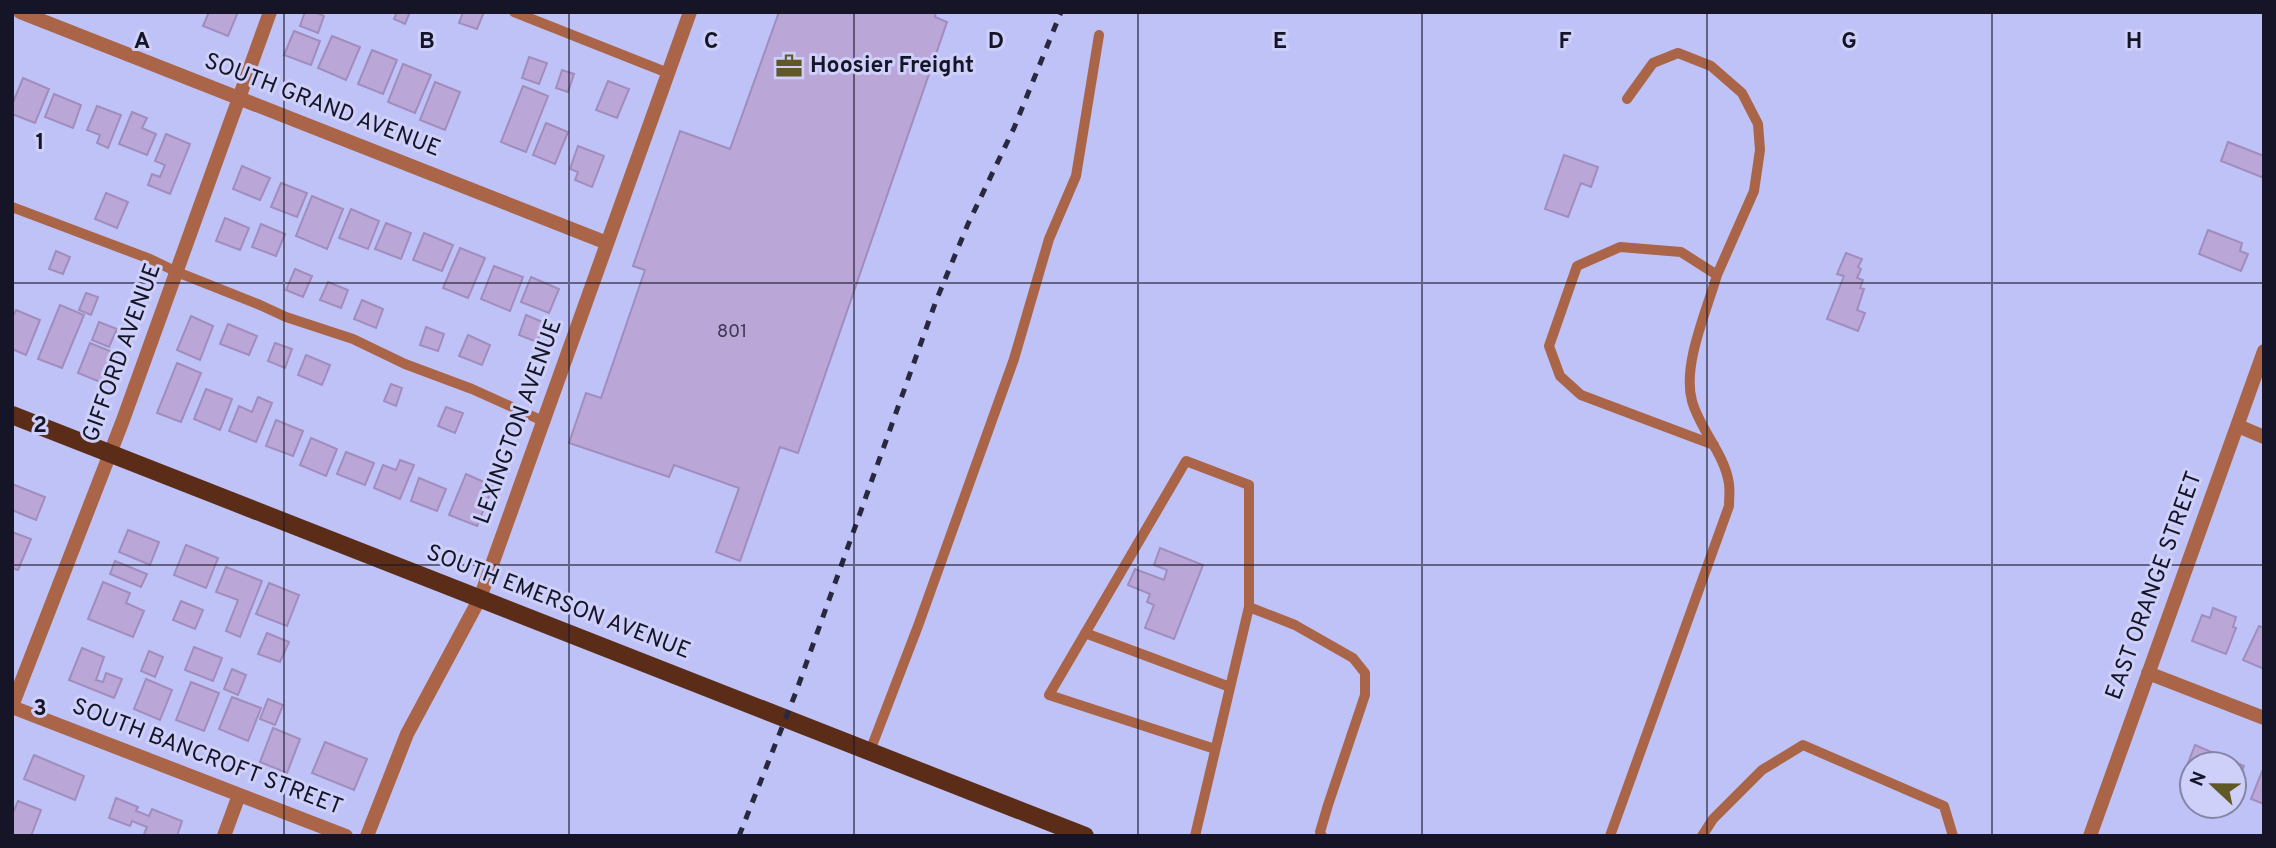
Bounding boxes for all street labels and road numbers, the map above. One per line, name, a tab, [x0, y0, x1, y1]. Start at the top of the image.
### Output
street label: SOUTH GRAND AVENUE	[200, 47, 444, 165]
street label: GIFFORD AVENUE	[77, 260, 169, 446]
street label: LEXINGTON AVENUE	[468, 316, 570, 528]
street label: EAST ORANGE STREET	[2100, 468, 2210, 704]
street label: SOUTH EMERSON AVENUE	[422, 539, 694, 667]
street label: SOUTH BANCROFT STREET	[68, 693, 346, 823]

